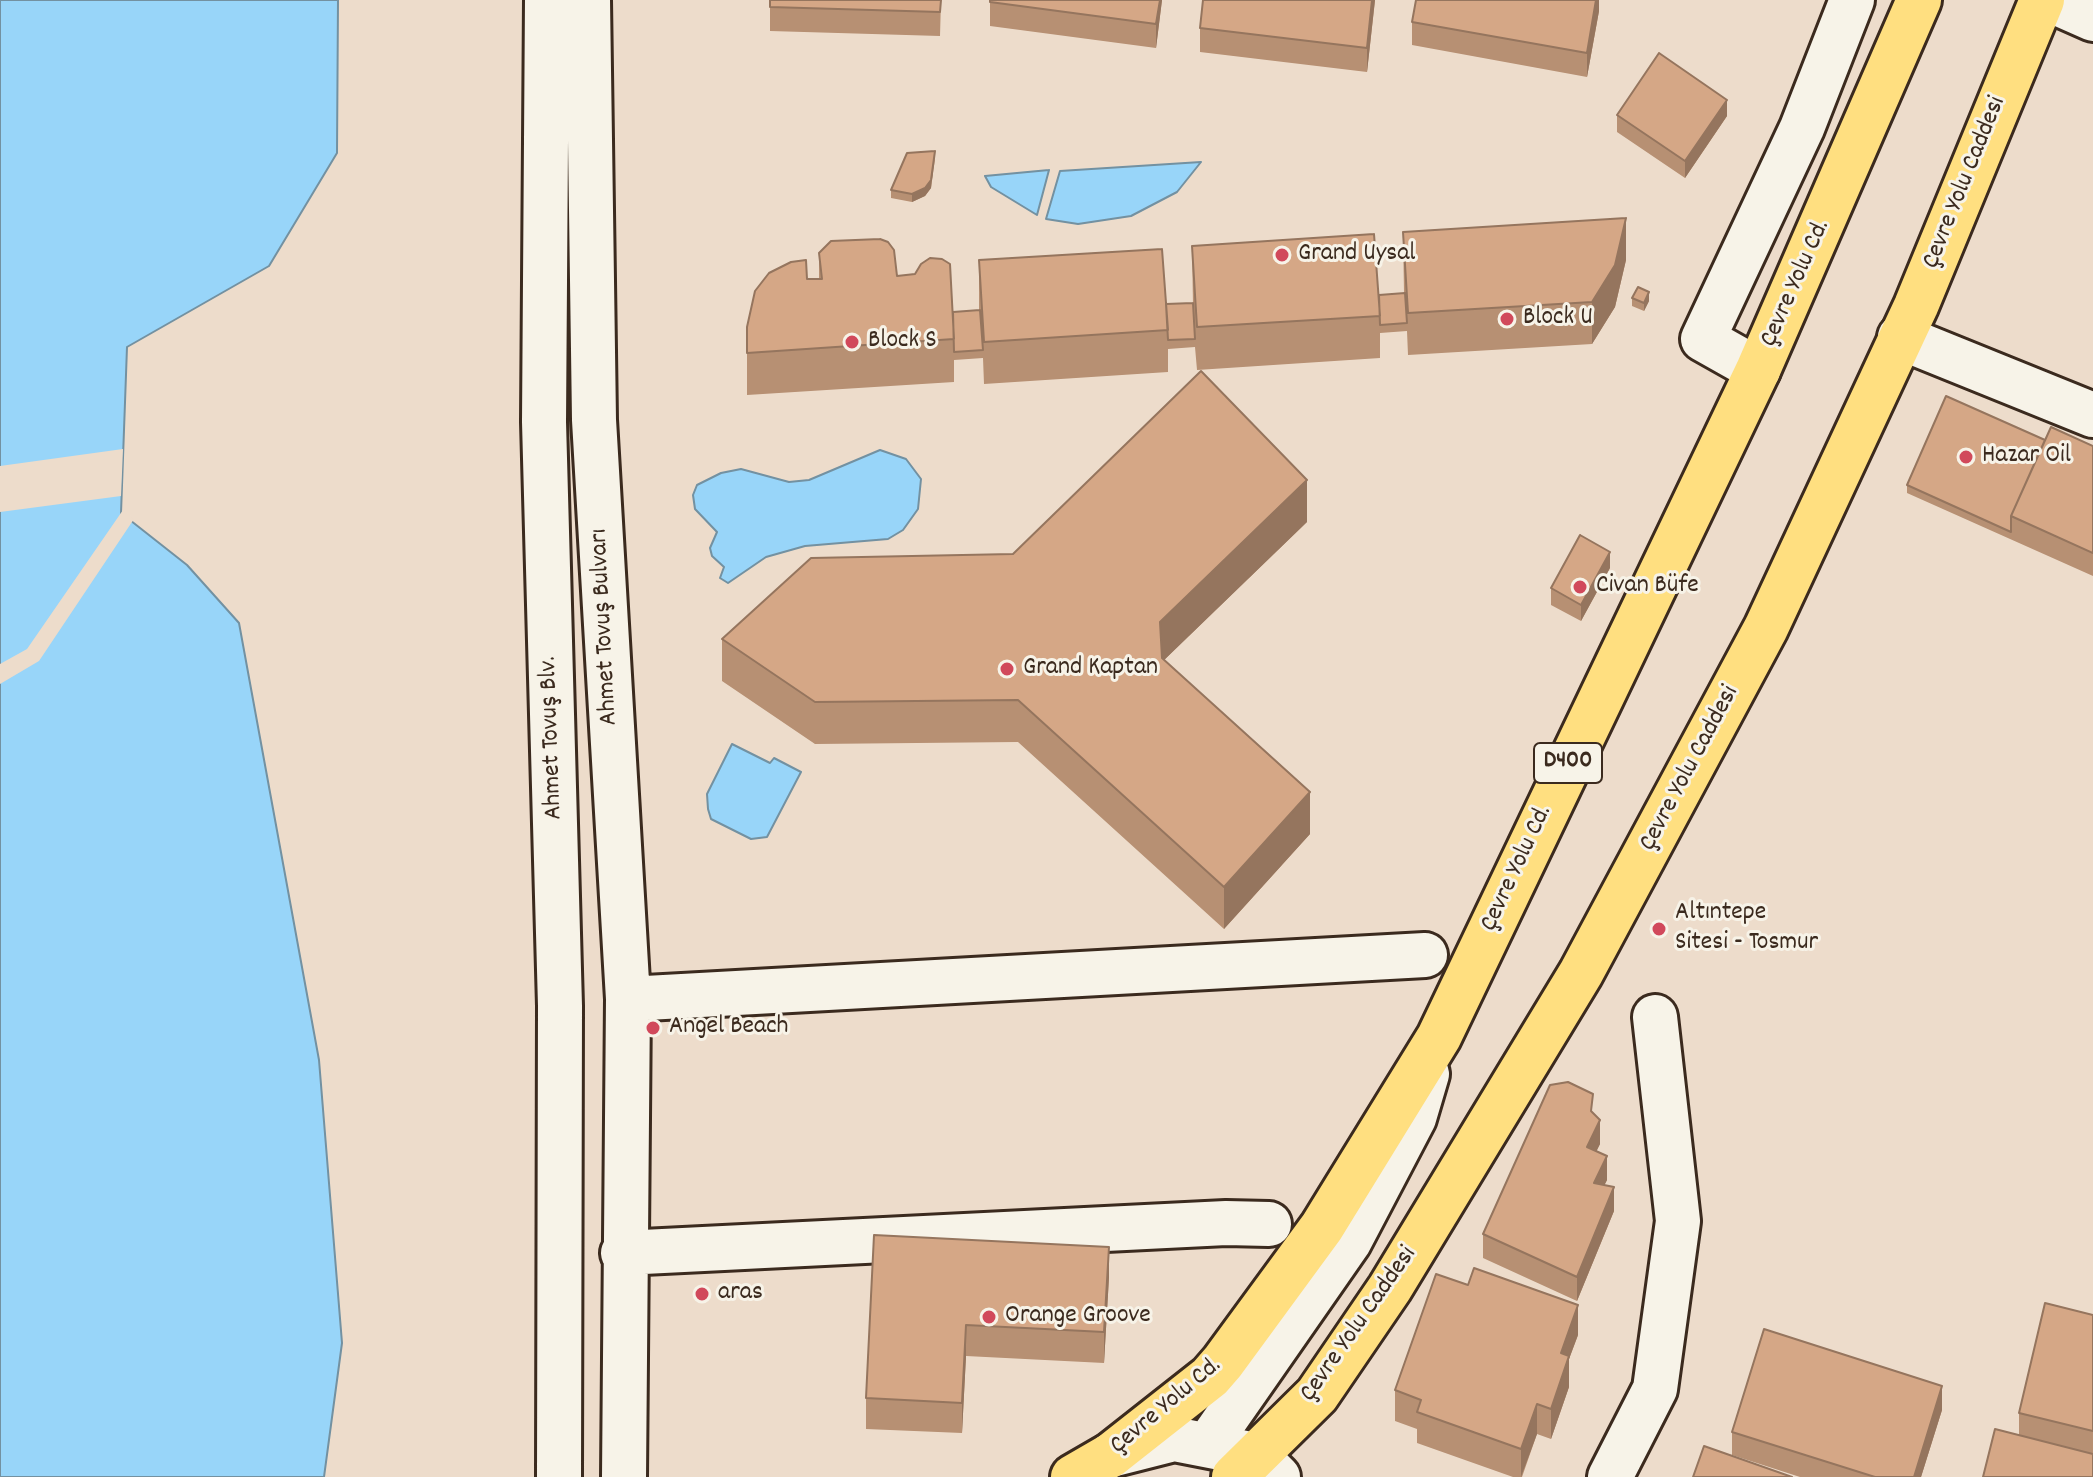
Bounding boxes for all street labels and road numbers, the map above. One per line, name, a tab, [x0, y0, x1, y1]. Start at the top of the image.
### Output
street label: Çevre Yolu Caddesi	[1917, 93, 2015, 273]
street label: Çevre Yolu Cd.	[1755, 216, 1839, 352]
street label: Ahmet Tovuş Bulvarı	[585, 528, 627, 726]
street label: Ahmet Tovuş Blv.	[535, 656, 571, 820]
street label: Çevre Yolu Caddesi	[1634, 681, 1748, 857]
road number: D400	[1534, 743, 1602, 783]
street label: Çevre Yolu Cd.	[1475, 801, 1561, 937]
street label: Çevre Yolu Caddesi	[1295, 1241, 1425, 1409]
street label: Çevre Yolu Cd.	[1105, 1352, 1229, 1462]

